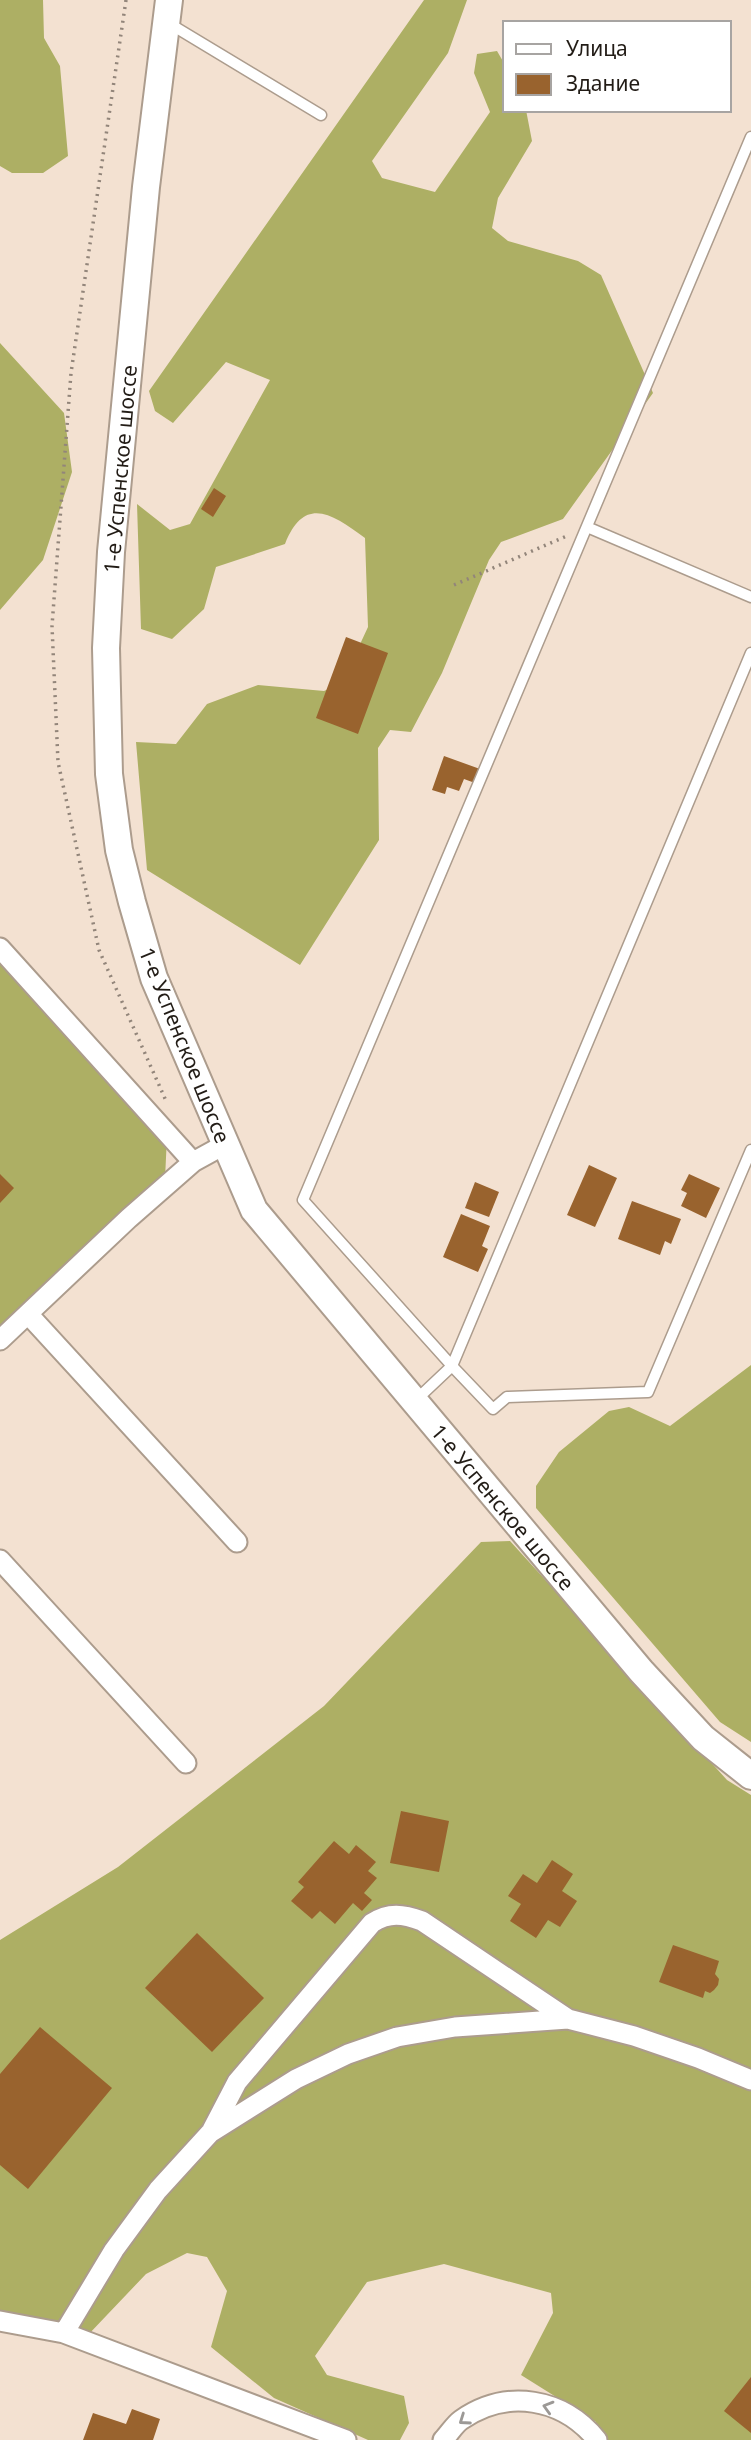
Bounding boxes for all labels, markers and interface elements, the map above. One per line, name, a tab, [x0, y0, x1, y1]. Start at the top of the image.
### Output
legend	[503, 21, 730, 112]
text: Улица	[566, 34, 628, 62]
text: Здание	[566, 69, 640, 97]
street label: 1-е Успенское шоссе	[97, 364, 143, 574]
street label: 1-е Успенское шоссе	[133, 943, 237, 1147]
street label: 1-е Успенское шоссе	[425, 1418, 581, 1596]
one-way arrow	[543, 2400, 555, 2415]
one-way arrow	[459, 2412, 472, 2424]

